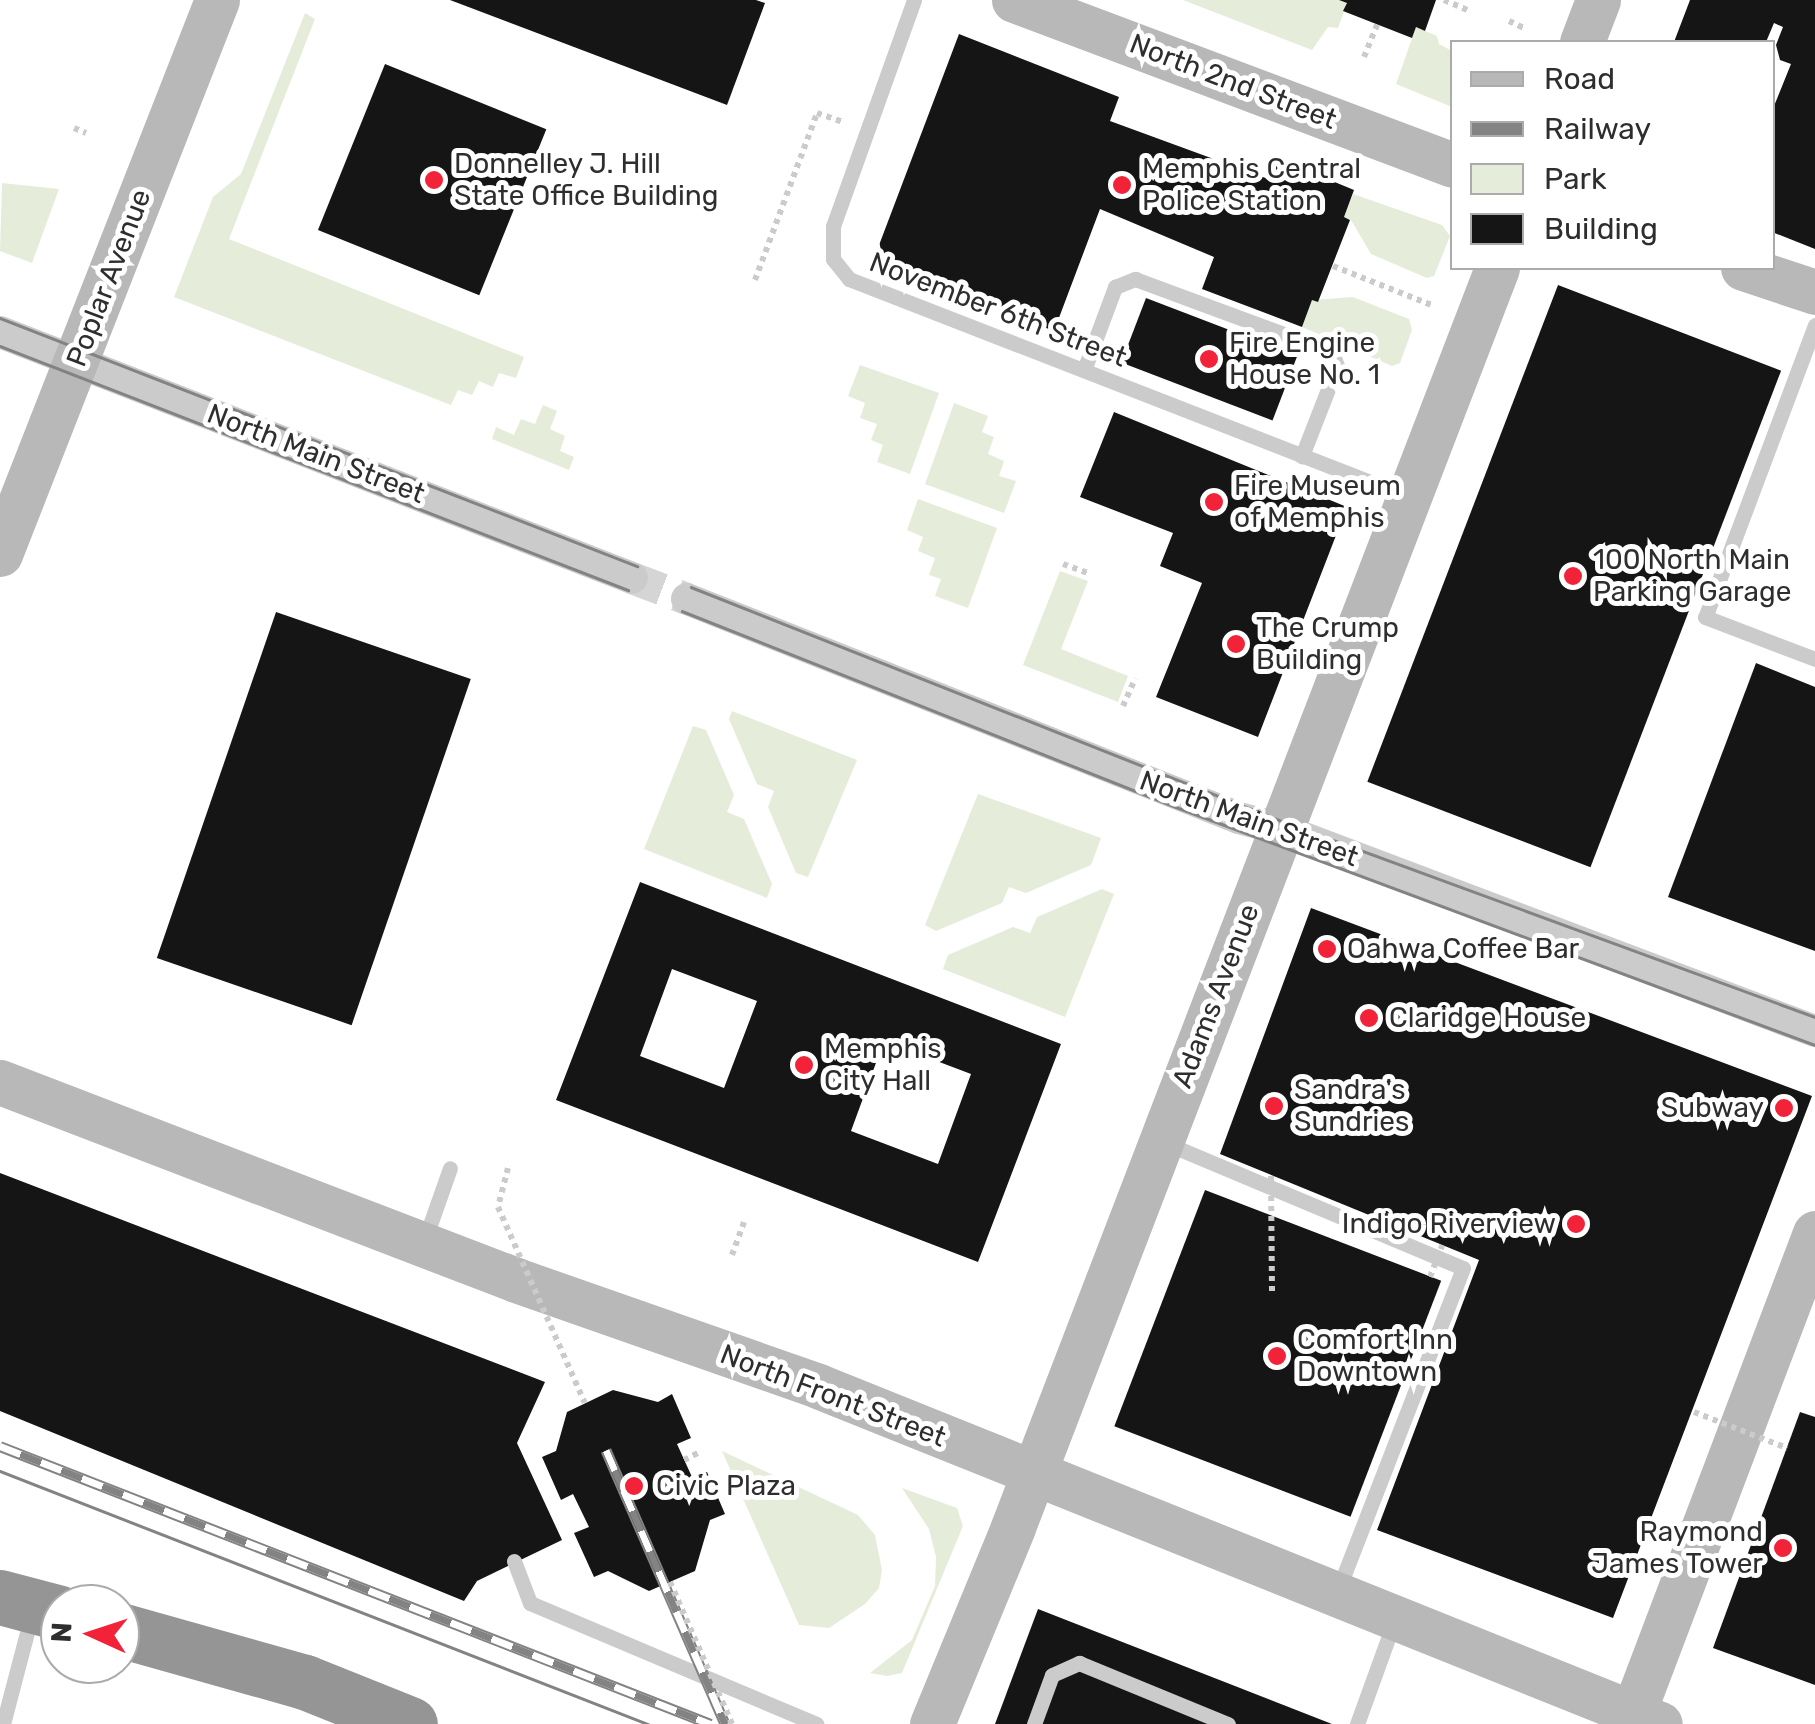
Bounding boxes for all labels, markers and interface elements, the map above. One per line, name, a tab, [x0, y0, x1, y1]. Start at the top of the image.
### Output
street label: North 2nd Street	[1125, 27, 1341, 137]
legend	[1450, 40, 1775, 270]
text: Road	[1544, 61, 1615, 97]
text: Railway	[1544, 111, 1651, 147]
place label: Donnelley J. Hill State Office Building	[454, 147, 718, 213]
place label: Memphis Central Police Station	[1142, 152, 1361, 218]
text: Park	[1544, 161, 1606, 197]
marker: Donnelley J. Hill State Office Building	[423, 169, 445, 191]
marker: Memphis Central Police Station	[1111, 174, 1133, 196]
street label: Poplar Avenue	[60, 184, 158, 372]
text: Building	[1544, 211, 1658, 247]
street label: November 6th Street	[864, 245, 1132, 375]
place label: Fire Engine House No. 1	[1229, 326, 1380, 392]
marker: Fire Engine House No. 1	[1198, 348, 1220, 370]
street label: North Main Street	[202, 397, 430, 511]
place label: Fire Museum of Memphis	[1234, 469, 1401, 535]
marker: Fire Museum of Memphis	[1203, 491, 1225, 513]
place label: 100 North Main Parking Garage	[1593, 543, 1791, 609]
marker: 100 North Main Parking Garage	[1562, 565, 1584, 587]
place label: The Crump Building	[1256, 611, 1399, 677]
marker: The Crump Building	[1225, 633, 1247, 655]
street label: North Main Street	[1135, 764, 1363, 874]
street label: Adams Avenue	[1165, 899, 1267, 1093]
place label: Oahwa Coffee Bar	[1347, 932, 1579, 966]
marker: Oahwa Coffee Bar	[1316, 938, 1338, 960]
place label: Claridge House	[1389, 1001, 1586, 1035]
marker: Claridge House	[1358, 1007, 1380, 1029]
place label: Memphis City Hall	[824, 1032, 942, 1098]
marker: Memphis City Hall	[793, 1054, 815, 1076]
place label: Sandra's Sundries	[1294, 1073, 1409, 1139]
place label: Subway	[1661, 1091, 1764, 1125]
marker: Sandra's Sundries	[1263, 1095, 1285, 1117]
marker: Subway	[1773, 1097, 1795, 1119]
place label: Indigo Riverview	[1342, 1207, 1556, 1241]
marker: Indigo Riverview	[1565, 1213, 1587, 1235]
place label: Comfort Inn Downtown	[1297, 1323, 1453, 1389]
street label: North Front Street	[715, 1337, 951, 1455]
marker: Comfort Inn Downtown	[1266, 1345, 1288, 1367]
place label: Civic Plaza	[656, 1469, 796, 1503]
marker: Civic Plaza	[621, 1473, 647, 1499]
place label: Raymond James Tower	[1591, 1515, 1763, 1581]
marker: Raymond James Tower	[1772, 1537, 1794, 1559]
north arrow	[40, 1584, 140, 1684]
text: N	[45, 1622, 79, 1643]

